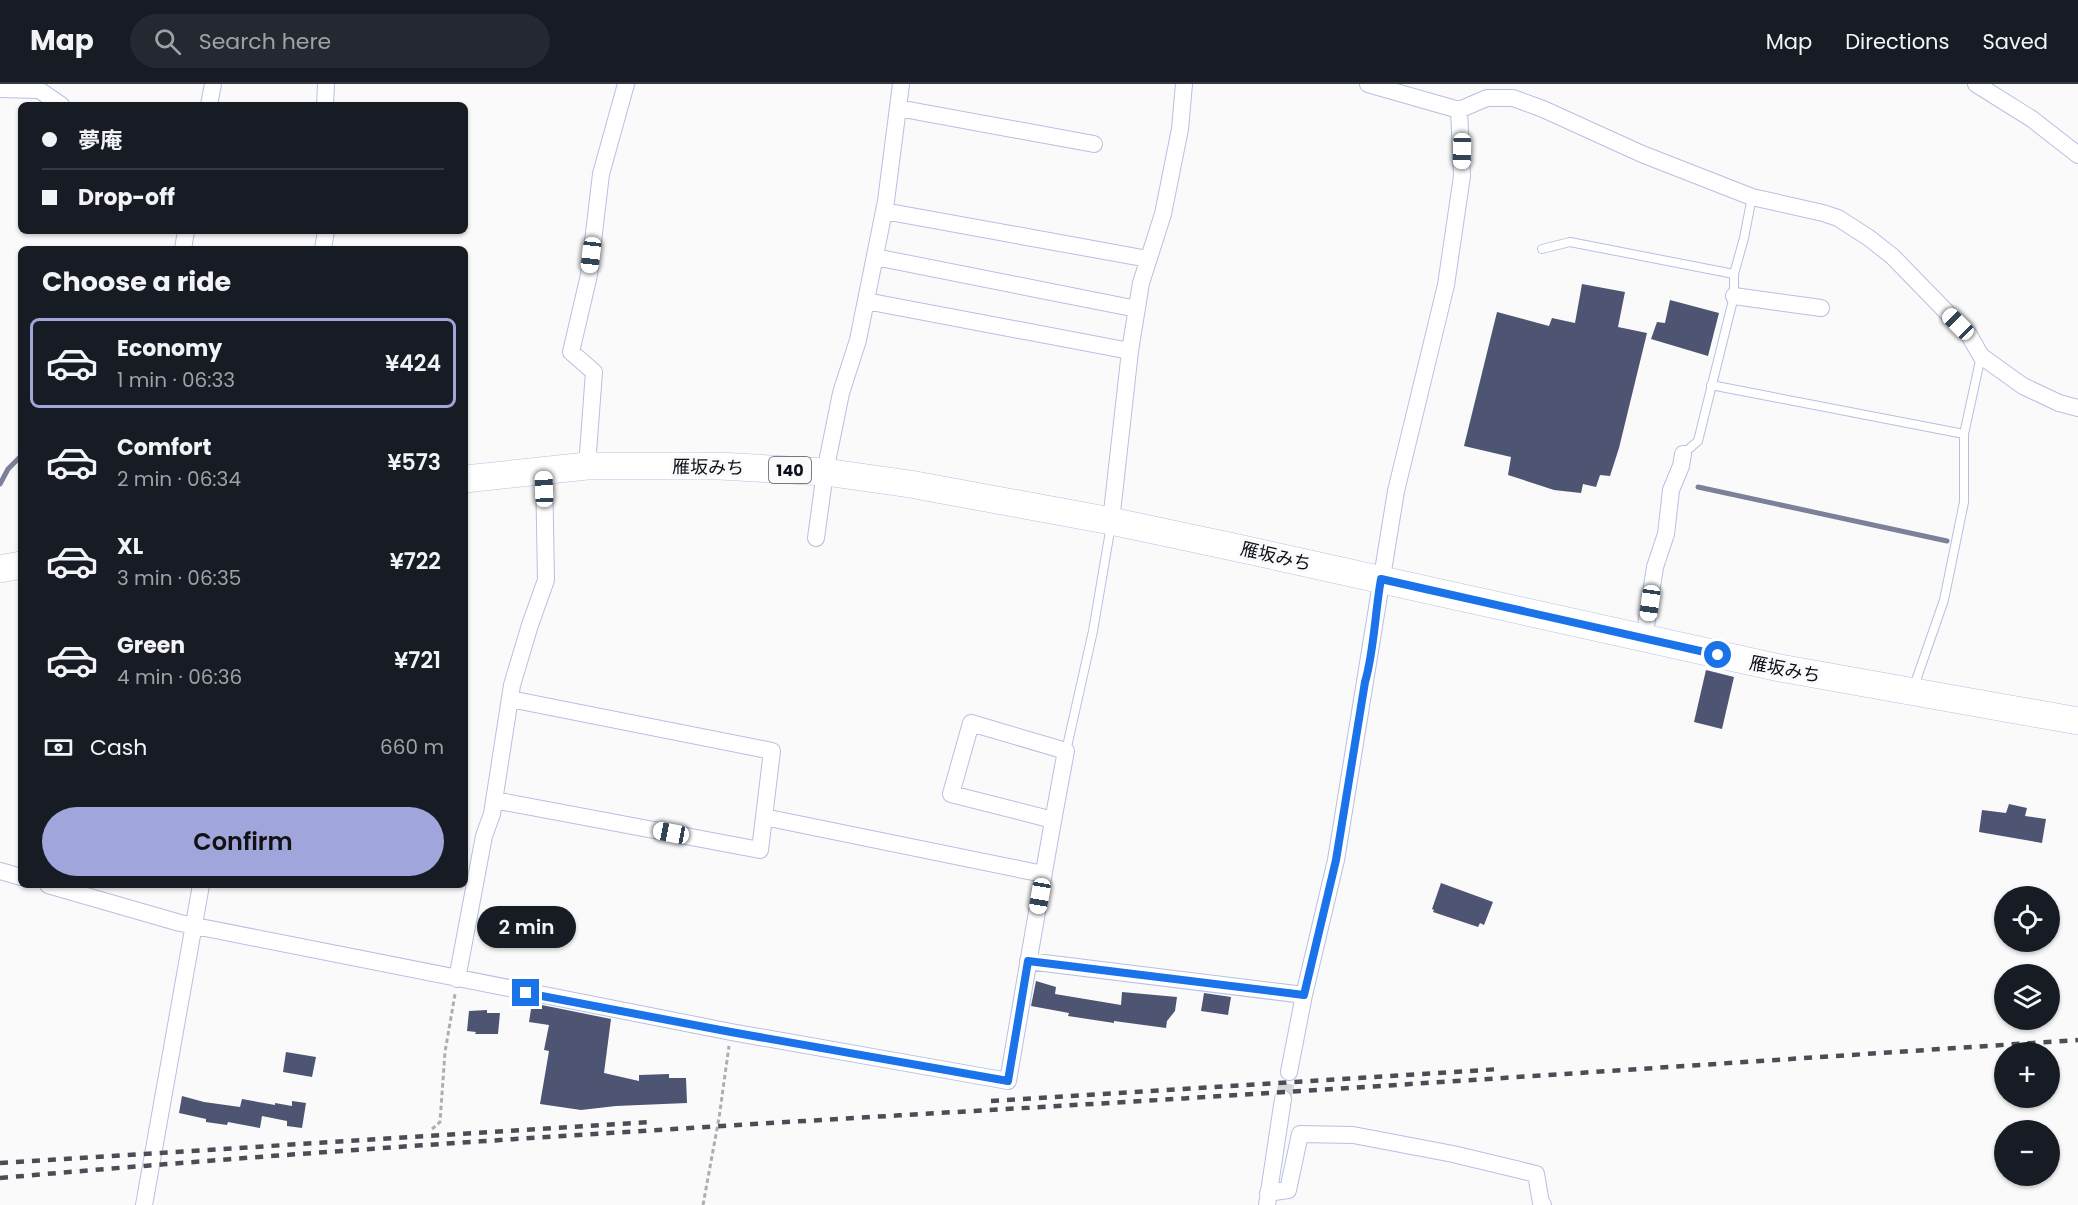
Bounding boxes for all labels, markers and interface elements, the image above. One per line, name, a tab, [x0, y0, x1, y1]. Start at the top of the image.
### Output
search box	[130, 14, 550, 68]
text: Map	[30, 21, 94, 60]
icon: search	[151, 25, 184, 58]
text: Search here	[199, 26, 331, 57]
text: Map	[1766, 27, 1812, 56]
text: Directions	[1845, 27, 1949, 56]
text: Saved	[1982, 27, 2048, 56]
text: 夢庵	[78, 125, 122, 156]
car	[1453, 133, 1471, 169]
text: Drop-off	[78, 182, 175, 213]
car	[580, 236, 602, 274]
text: Choose a ride	[42, 263, 231, 300]
car	[1939, 305, 1977, 343]
text: Economy	[117, 333, 222, 364]
icon: car	[45, 336, 99, 390]
text: ¥424	[385, 348, 441, 379]
text: 1 min · 06:33	[117, 366, 235, 394]
text: Comfort	[117, 432, 211, 463]
icon: car	[45, 435, 99, 489]
text: ¥573	[388, 447, 441, 478]
street label: 雁坂みち	[672, 454, 744, 480]
road number: 140	[769, 457, 811, 483]
text: 2 min · 06:34	[117, 465, 241, 493]
car	[534, 471, 554, 507]
text: XL	[117, 531, 143, 562]
icon: car	[45, 534, 99, 588]
street label: 雁坂みち	[1238, 536, 1314, 576]
text: ¥722	[390, 546, 441, 577]
text: 3 min · 06:35	[117, 564, 241, 592]
car	[1639, 584, 1661, 622]
text: Green	[117, 630, 185, 661]
icon: car	[45, 633, 99, 687]
route start	[1704, 641, 1731, 668]
text: ¥721	[394, 645, 441, 676]
street label: 雁坂みち	[1747, 650, 1823, 688]
text: 4 min · 06:36	[117, 663, 242, 691]
icon: cash	[42, 731, 75, 764]
text: Cash	[90, 732, 147, 763]
text: 660 m	[380, 733, 444, 761]
button: Confirm	[42, 807, 444, 876]
car	[652, 821, 690, 845]
car	[1028, 877, 1052, 915]
map controls	[1994, 886, 2060, 1186]
button: locate	[1994, 886, 2060, 952]
callout: 2 min	[476, 906, 576, 948]
text: 2 min	[499, 913, 554, 941]
button: layers	[1994, 964, 2060, 1030]
route end	[512, 979, 539, 1006]
button: +	[1994, 1042, 2060, 1108]
button: −	[1994, 1120, 2060, 1186]

